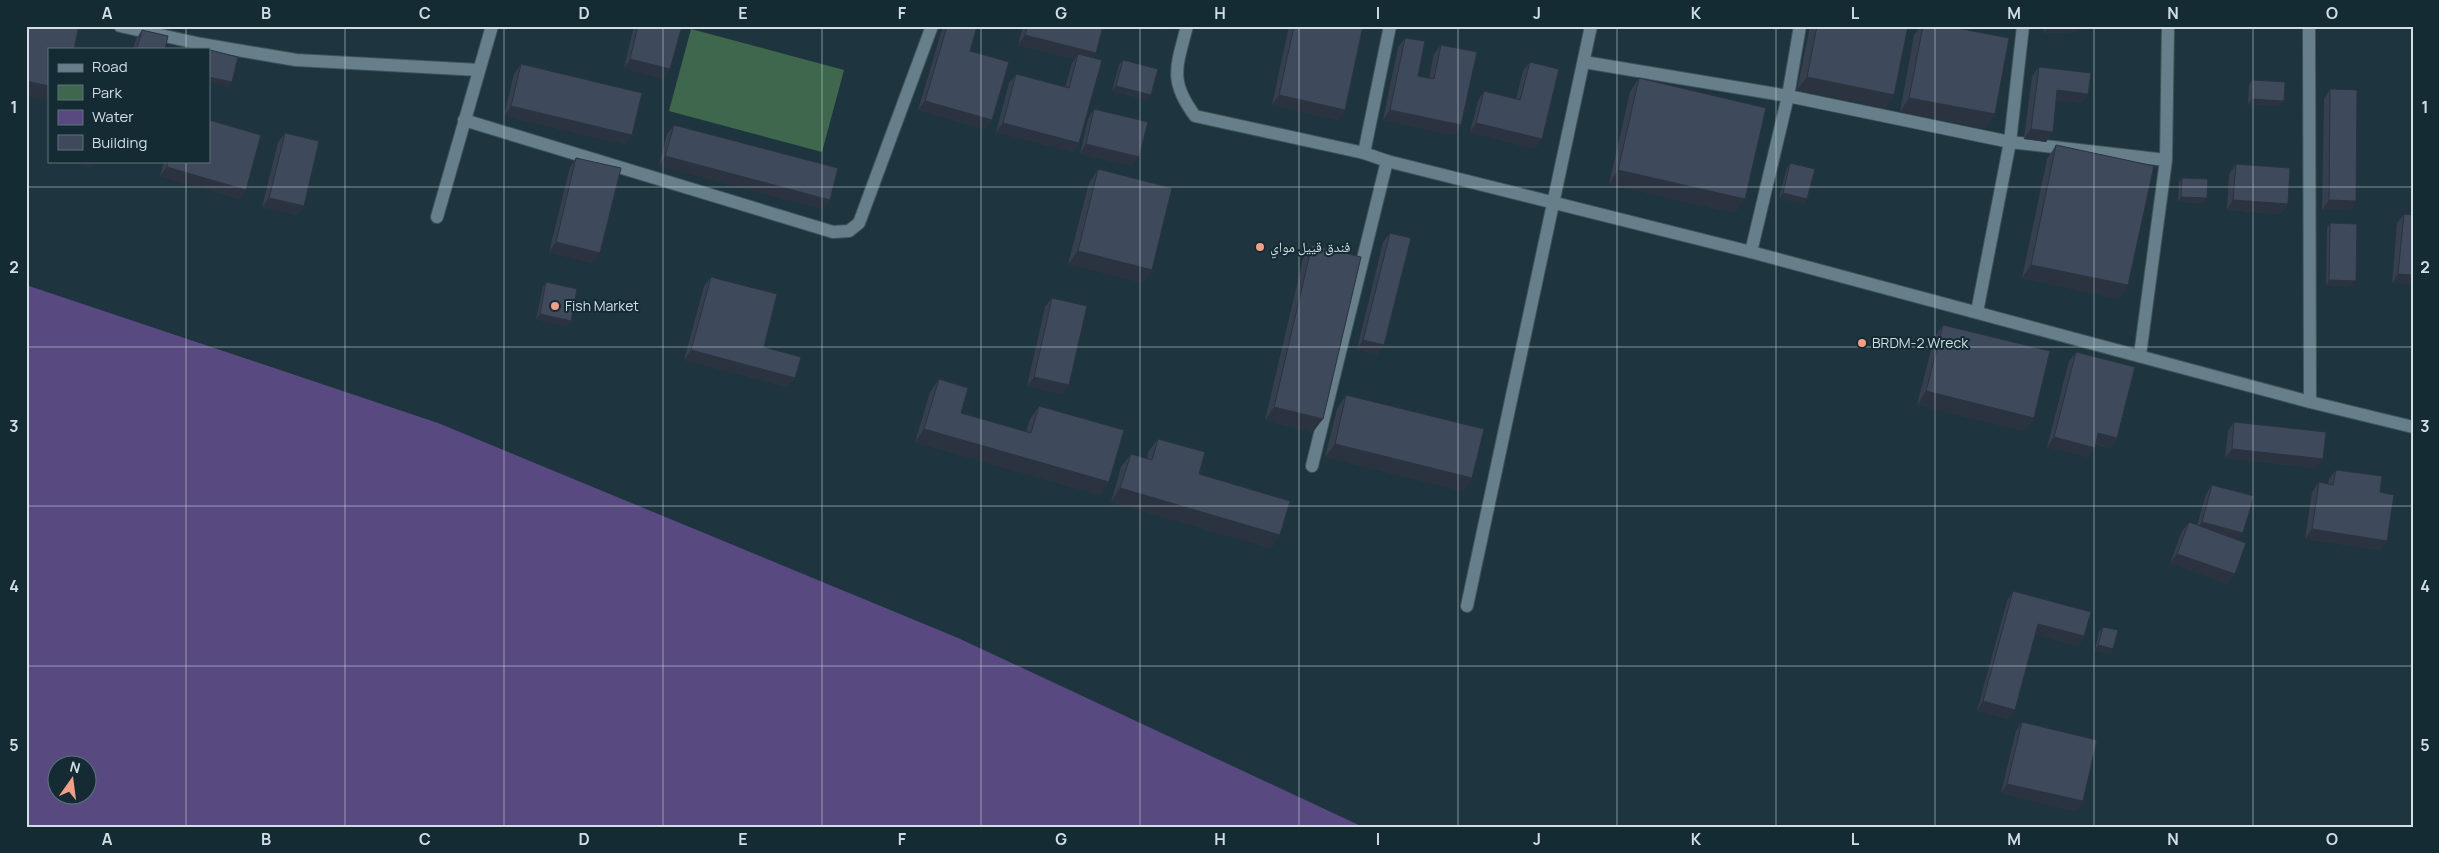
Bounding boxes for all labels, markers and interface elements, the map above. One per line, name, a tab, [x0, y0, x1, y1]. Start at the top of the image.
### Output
text: A	[102, 2, 113, 24]
text: B	[261, 2, 271, 24]
text: C	[419, 2, 431, 24]
text: D	[578, 2, 590, 24]
text: E	[738, 2, 748, 24]
text: F	[898, 2, 907, 24]
text: G	[1055, 2, 1067, 24]
text: H	[1214, 2, 1226, 24]
text: I	[1376, 2, 1380, 24]
text: J	[1533, 2, 1541, 24]
text: K	[1691, 2, 1702, 24]
text: L	[1851, 2, 1860, 24]
text: M	[2007, 2, 2021, 24]
text: N	[2167, 2, 2179, 24]
text: O	[2326, 2, 2338, 24]
legend	[48, 48, 210, 162]
text: Road	[92, 56, 128, 77]
text: Park	[92, 82, 122, 103]
text: 1	[10, 96, 18, 118]
text: 1	[2421, 96, 2429, 118]
text: Water	[92, 106, 134, 127]
text: Building	[92, 132, 147, 153]
place label: فندق قييل مواي	[1270, 237, 1351, 259]
marker: فندق قييل مواي	[1254, 241, 1266, 253]
text: 2	[9, 256, 19, 278]
text: 2	[2420, 256, 2430, 278]
place label: Fish Market	[565, 296, 639, 315]
marker: Fish Market	[549, 300, 561, 312]
place label: BRDM-2 Wreck	[1872, 333, 1969, 352]
marker: BRDM-2 Wreck	[1856, 337, 1868, 349]
text: 3	[9, 415, 19, 437]
text: 3	[2420, 415, 2430, 437]
text: 4	[9, 575, 19, 597]
text: 4	[2420, 575, 2430, 597]
text: 5	[9, 734, 19, 756]
text: 5	[2420, 734, 2430, 756]
north arrow	[48, 756, 98, 806]
text: N	[68, 756, 82, 777]
text: A	[102, 828, 113, 850]
text: B	[261, 828, 271, 850]
text: C	[419, 828, 431, 850]
text: D	[578, 828, 590, 850]
text: E	[738, 828, 748, 850]
text: F	[898, 828, 907, 850]
text: G	[1055, 828, 1067, 850]
text: H	[1214, 828, 1226, 850]
text: I	[1376, 828, 1380, 850]
text: J	[1533, 828, 1541, 850]
text: K	[1691, 828, 1702, 850]
text: L	[1851, 828, 1860, 850]
text: M	[2007, 828, 2021, 850]
text: N	[2167, 828, 2179, 850]
text: O	[2326, 828, 2338, 850]

